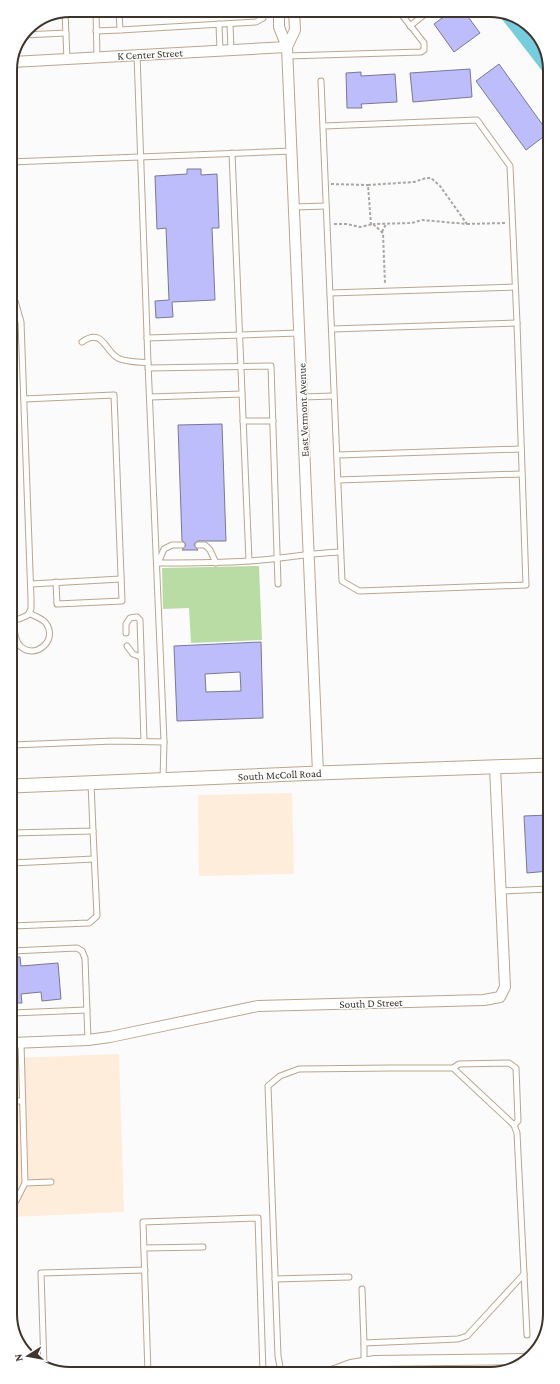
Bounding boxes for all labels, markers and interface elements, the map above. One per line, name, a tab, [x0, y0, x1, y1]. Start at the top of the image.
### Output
street label: K Center Street	[117, 46, 183, 62]
street label: East Vermont Avenue	[295, 363, 311, 457]
street label: South McColl Road	[238, 767, 322, 782]
street label: South D Street	[339, 996, 403, 1010]
north arrow	[8, 1336, 48, 1376]
text: N	[11, 1353, 25, 1363]

